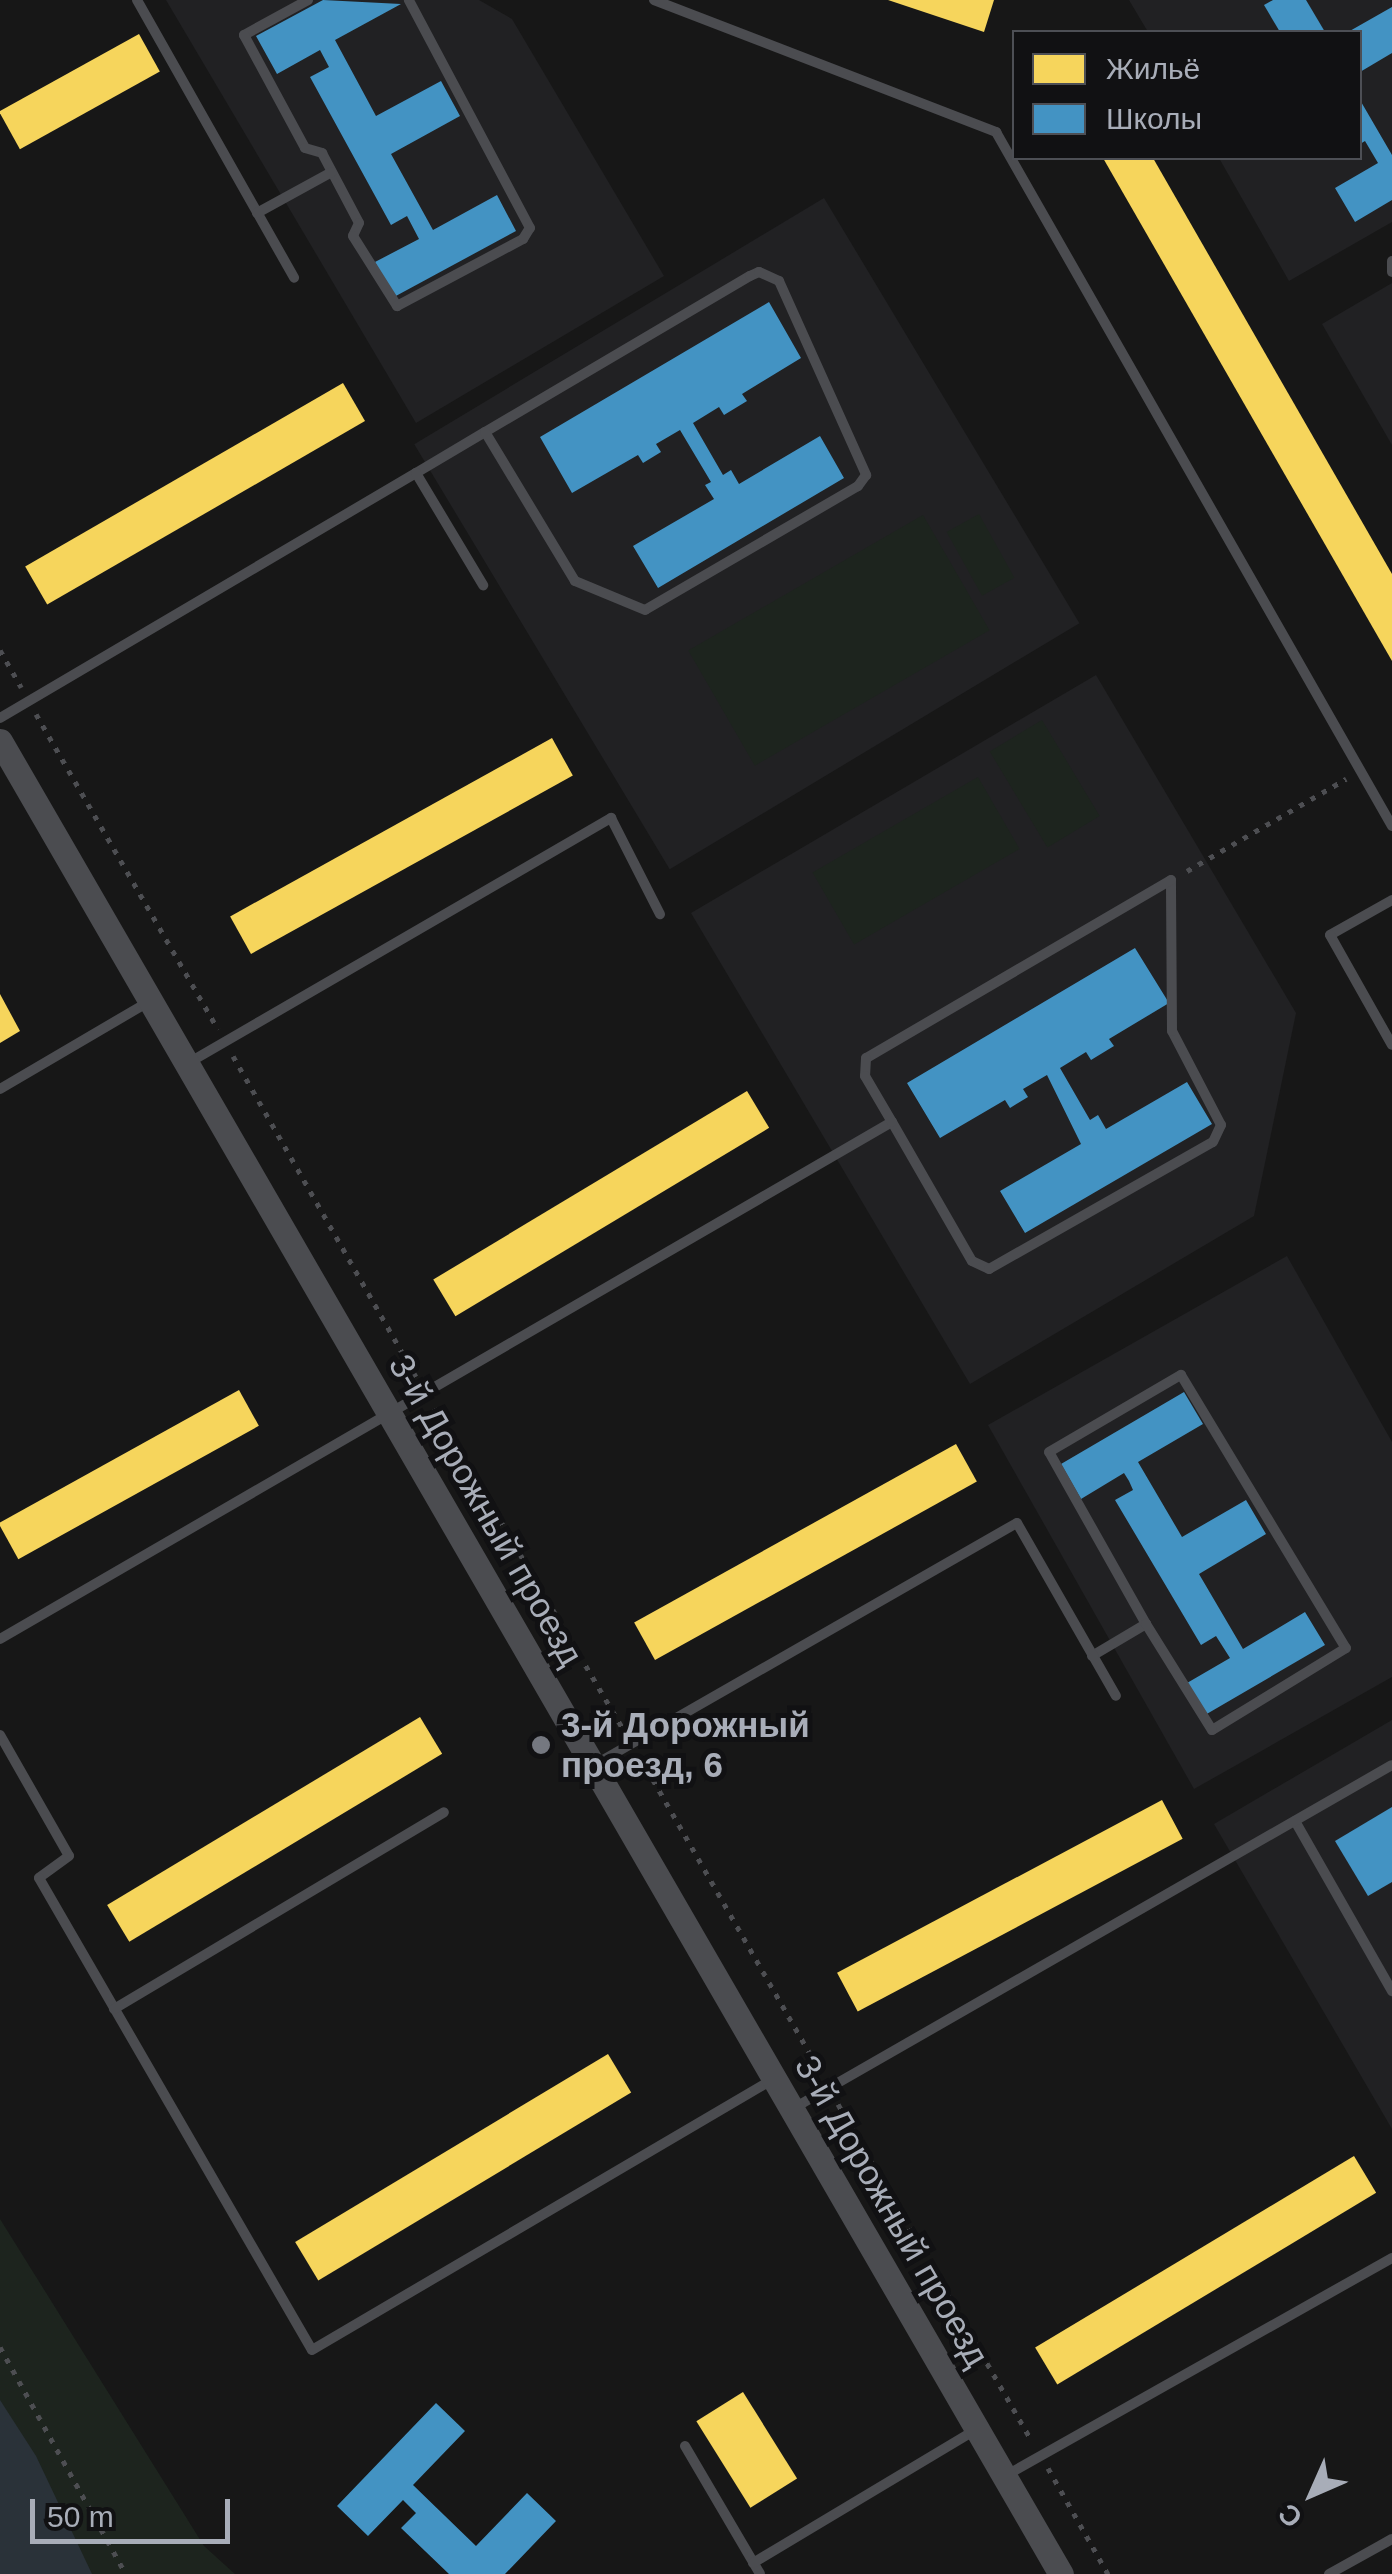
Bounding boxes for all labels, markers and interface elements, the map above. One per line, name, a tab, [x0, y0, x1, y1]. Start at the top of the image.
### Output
legend	[1012, 30, 1362, 160]
text: Жильё	[1106, 52, 1200, 85]
text: Школы	[1106, 102, 1202, 135]
street label: 3-й Дорожный проезд	[380, 1347, 592, 1673]
place label: 3-й Дорожный проезд, 6	[561, 1704, 810, 1786]
marker: 3-й Дорожный проезд, 6	[530, 1734, 552, 1756]
street label: 3-й Дорожный проезд	[786, 2048, 998, 2374]
north arrow	[1262, 2444, 1362, 2544]
scale bar	[35, 2479, 235, 2541]
text: С	[1272, 2497, 1309, 2534]
text: 50 m	[47, 2500, 114, 2533]

